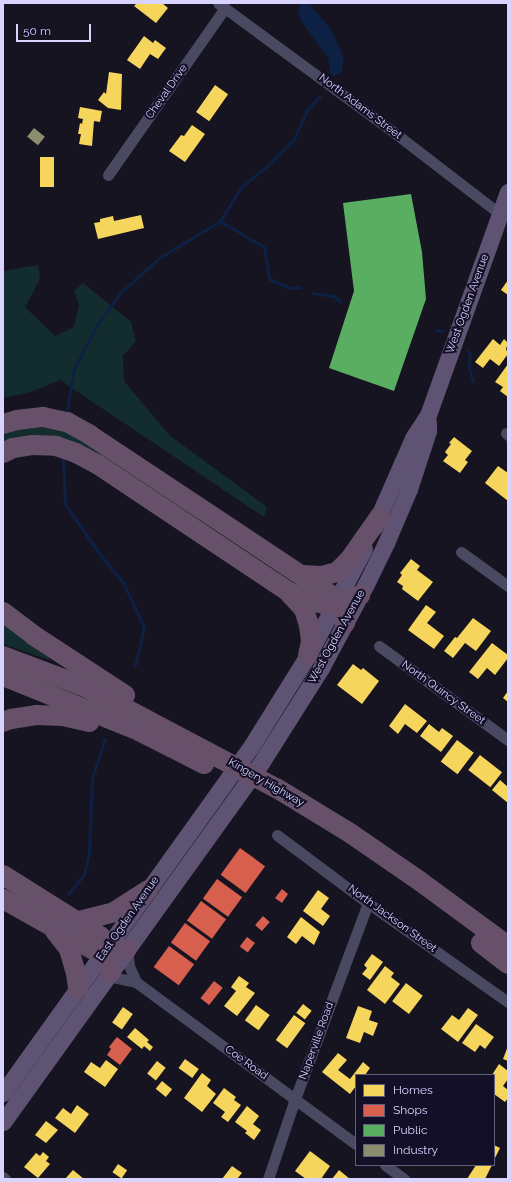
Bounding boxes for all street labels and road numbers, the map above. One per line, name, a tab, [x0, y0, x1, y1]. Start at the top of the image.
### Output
street label: Cheval Drive	[143, 62, 191, 122]
street label: North Adams Street	[316, 71, 404, 143]
street label: West Ogden Avenue	[444, 252, 492, 356]
street label: West Ogden Avenue	[306, 588, 368, 686]
street label: North Quincy Street	[398, 658, 488, 728]
street label: Kingery Highway	[225, 756, 307, 810]
street label: East Ogden Avenue	[94, 874, 162, 964]
street label: North Jackson Street	[345, 882, 439, 956]
street label: Naperville Road	[297, 1000, 337, 1082]
street label: Coe Road	[222, 1043, 270, 1083]

